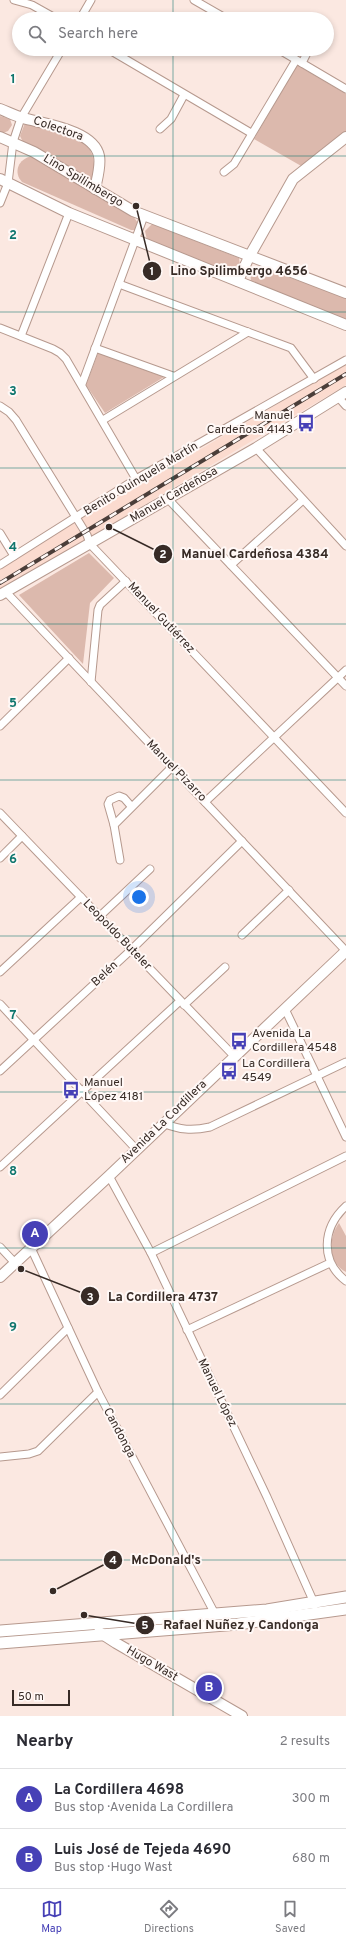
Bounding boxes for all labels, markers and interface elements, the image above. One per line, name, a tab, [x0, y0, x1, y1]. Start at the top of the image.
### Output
search box	[12, 12, 334, 56]
icon: search	[26, 23, 48, 45]
text: Search here	[58, 25, 138, 44]
text: 1	[10, 72, 16, 88]
street label: Colectora	[31, 113, 85, 145]
street label: Lino Spilimbergo	[40, 151, 126, 211]
text: 2	[9, 228, 17, 244]
callout: Lino Spilimbergo 4656	[142, 258, 316, 283]
text: 1	[150, 264, 154, 280]
text: Lino Spilimbergo 4656	[170, 264, 308, 280]
text: 3	[9, 384, 17, 400]
place label: Manuel Cardeñosa 4143	[207, 408, 293, 438]
bus stop icon: Manuel Cardeñosa 4143	[296, 413, 316, 433]
street label: Benito Quinquela Martín	[81, 438, 201, 520]
street label: Manuel Cardeñosa	[127, 463, 221, 527]
text: 4	[9, 540, 17, 556]
callout: Manuel Cardeñosa 4384	[153, 541, 337, 566]
text: 2	[159, 547, 167, 563]
text: Manuel Cardeñosa 4384	[181, 547, 329, 563]
street label: Manuel Gutiérrez	[124, 579, 198, 657]
text: 5	[9, 696, 17, 712]
street label: Manuel Pizarro	[142, 737, 210, 806]
text: 6	[9, 852, 17, 868]
your location	[129, 887, 149, 907]
street label: Leopoldo Buteler	[79, 896, 155, 974]
street label: Belén	[88, 958, 122, 990]
text: 7	[10, 1008, 17, 1024]
place label: Avenida La Cordillera 4548	[252, 1026, 337, 1056]
bus stop icon: Avenida La Cordillera 4548	[229, 1031, 249, 1051]
place label: La Cordillera 4549	[242, 1056, 310, 1086]
bus stop icon: La Cordillera 4549	[219, 1061, 239, 1081]
place label: Manuel López 4181	[84, 1075, 143, 1105]
street label: Avenida La Cordillera	[117, 1077, 211, 1167]
bus stop icon: Manuel López 4181	[61, 1080, 81, 1100]
text: 8	[9, 1164, 17, 1180]
pin: A	[22, 1219, 48, 1249]
callout: La Cordillera 4737	[80, 1284, 226, 1309]
text: 3	[86, 1290, 94, 1306]
text: La Cordillera 4737	[108, 1290, 218, 1306]
text: 9	[9, 1320, 17, 1336]
street label: Manuel López	[194, 1356, 240, 1430]
street label: Candonga	[99, 1405, 139, 1461]
callout: McDonald's	[103, 1547, 208, 1572]
text: 4	[109, 1553, 117, 1569]
text: McDonald's	[131, 1553, 201, 1569]
callout: Rafael Nuñez y Candonga	[135, 1612, 326, 1637]
text: 5	[141, 1618, 149, 1634]
text: Rafael Nuñez y Candonga	[163, 1618, 319, 1634]
street label: Hugo Wast	[123, 1643, 181, 1685]
pin: B	[196, 1673, 222, 1703]
scale bar	[12, 1688, 70, 1707]
text: 50 m	[18, 1690, 44, 1704]
text: Nearby	[16, 1731, 73, 1753]
text: 2 results	[280, 1734, 330, 1750]
text: La Cordillera 4698	[54, 1781, 184, 1800]
text: A	[24, 1791, 34, 1807]
text: 300 m	[292, 1791, 330, 1807]
text: Bus stop · Avenida La Cordillera	[54, 1800, 233, 1816]
text: Luis José de Tejeda 4690	[54, 1841, 231, 1860]
text: B	[25, 1851, 33, 1867]
text: 680 m	[292, 1851, 330, 1867]
text: Bus stop · Hugo Wast	[54, 1860, 172, 1876]
tab: Map	[41, 1898, 63, 1936]
tab: Directions	[144, 1898, 194, 1936]
tab: Saved	[275, 1898, 305, 1936]

